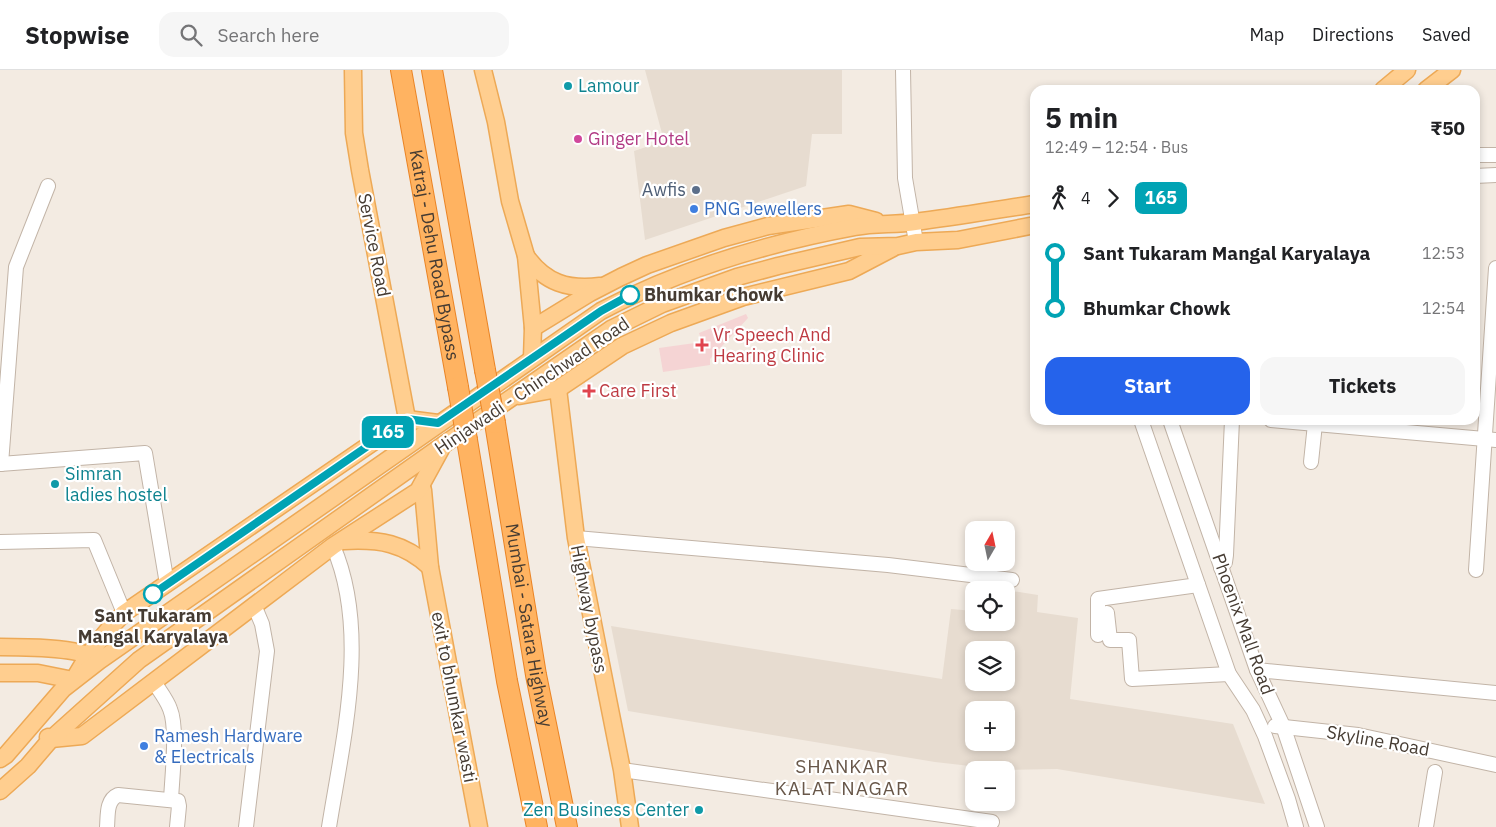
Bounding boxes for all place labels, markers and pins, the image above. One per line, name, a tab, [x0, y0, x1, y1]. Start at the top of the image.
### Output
place label: Lamour	[578, 74, 640, 97]
marker: Lamour	[562, 80, 574, 92]
place label: Ginger Hotel	[588, 127, 689, 150]
marker: Ginger Hotel	[572, 133, 584, 145]
place label: Awfis	[642, 178, 686, 201]
marker: Awfis	[690, 184, 702, 196]
place label: PNG Jewellers	[704, 197, 822, 220]
marker: PNG Jewellers	[688, 203, 700, 215]
place label: Bhumkar Chowk	[644, 283, 784, 306]
marker: Bhumkar Chowk	[620, 285, 640, 305]
place label: Vr Speech And Hearing Clinic	[713, 323, 831, 367]
marker: Vr Speech And Hearing Clinic	[695, 338, 709, 352]
place label: Care First	[599, 379, 677, 402]
marker: Care First	[583, 385, 595, 397]
place label: Simran ladies hostel	[65, 462, 167, 506]
marker: Simran ladies hostel	[49, 478, 61, 490]
marker: Sant Tukaram Mangal Karyalaya	[143, 584, 163, 604]
place label: Sant Tukaram Mangal Karyalaya	[78, 604, 228, 648]
place label: Ramesh Hardware & Electricals	[154, 724, 303, 768]
marker: Ramesh Hardware & Electricals	[138, 740, 150, 752]
place label: Zen Business Center	[523, 798, 689, 821]
marker: Zen Business Center	[693, 804, 705, 816]

